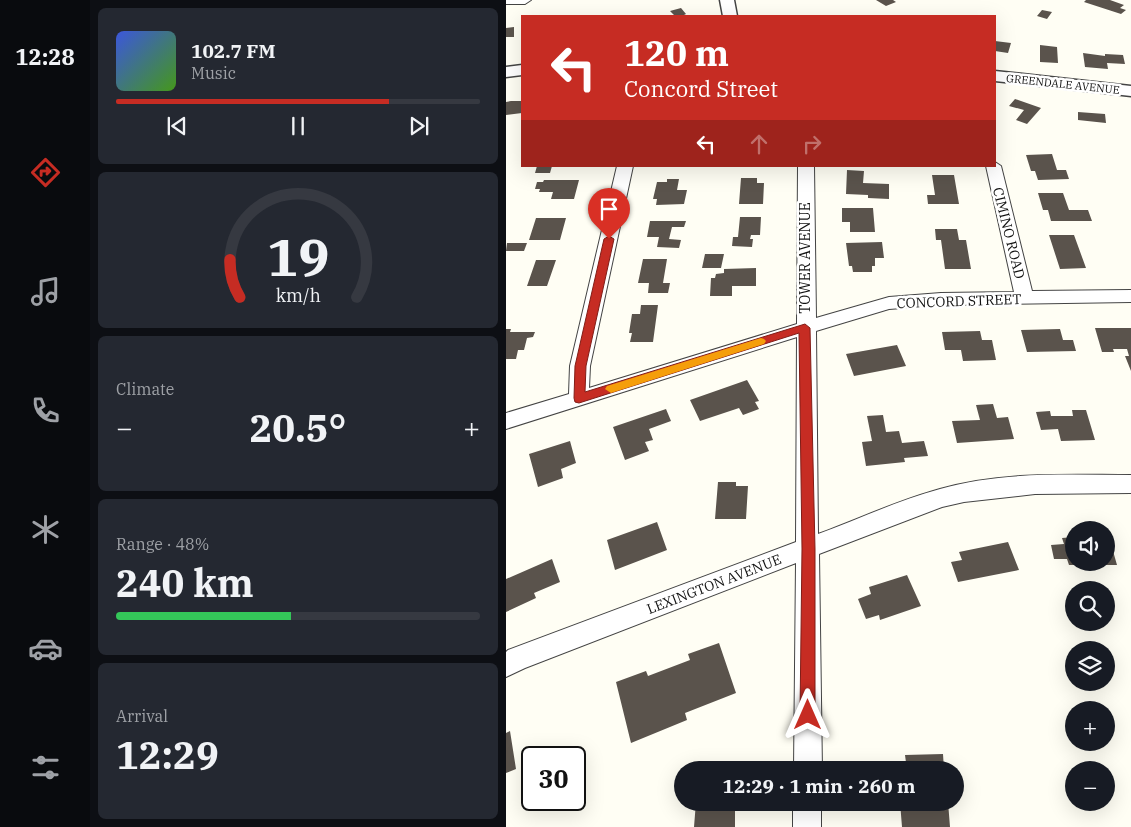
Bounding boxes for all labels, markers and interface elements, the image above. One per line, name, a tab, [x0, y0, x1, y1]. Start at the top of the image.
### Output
text: 120 m	[624, 30, 729, 76]
icon: left	[541, 35, 606, 100]
text: 102.7 FM	[191, 39, 276, 63]
text: 12:28	[15, 42, 75, 71]
text: Music	[191, 63, 236, 83]
street label: GREENDALE AVENUE	[1005, 71, 1121, 97]
text: Concord Street	[624, 74, 778, 103]
icon: previous	[163, 112, 191, 140]
icon: pause	[284, 112, 312, 140]
icon: next	[405, 112, 433, 140]
icon: left	[692, 130, 720, 158]
icon: ahead	[745, 130, 773, 158]
icon: right	[798, 130, 826, 158]
icon: directions	[28, 155, 63, 190]
street label: CIMINO ROAD	[989, 185, 1029, 281]
pin	[588, 188, 630, 239]
icon: arrive	[595, 195, 623, 223]
street label: TOWER AVENUE	[796, 202, 814, 314]
text: 19	[267, 223, 329, 290]
icon: music	[28, 274, 63, 309]
text: km/h	[275, 284, 321, 307]
street label: CONCORD STREET	[896, 290, 1022, 312]
text: Climate	[116, 379, 174, 399]
icon: phone	[28, 393, 63, 428]
text: 20.5°	[250, 403, 346, 452]
text: −	[116, 409, 133, 446]
text: +	[463, 409, 480, 446]
icon: climate	[28, 512, 63, 547]
map controls	[1065, 521, 1115, 811]
button: sound	[1065, 521, 1115, 571]
text: Range · 48%	[116, 534, 209, 554]
street label: LEXINGTON AVENUE	[644, 550, 784, 618]
text: 240 km	[116, 558, 254, 607]
button: search	[1065, 581, 1115, 631]
icon: car	[28, 631, 63, 666]
button: layers	[1065, 641, 1115, 691]
position arrow	[781, 688, 833, 740]
button: +	[1065, 701, 1115, 751]
text: Arrival	[116, 706, 168, 726]
text: 12:29	[116, 730, 219, 779]
speed limit sign: 30	[521, 746, 586, 811]
icon: filters	[28, 750, 63, 785]
button: −	[1065, 761, 1115, 811]
text: 12:29 · 1 min · 260 m	[723, 774, 915, 798]

